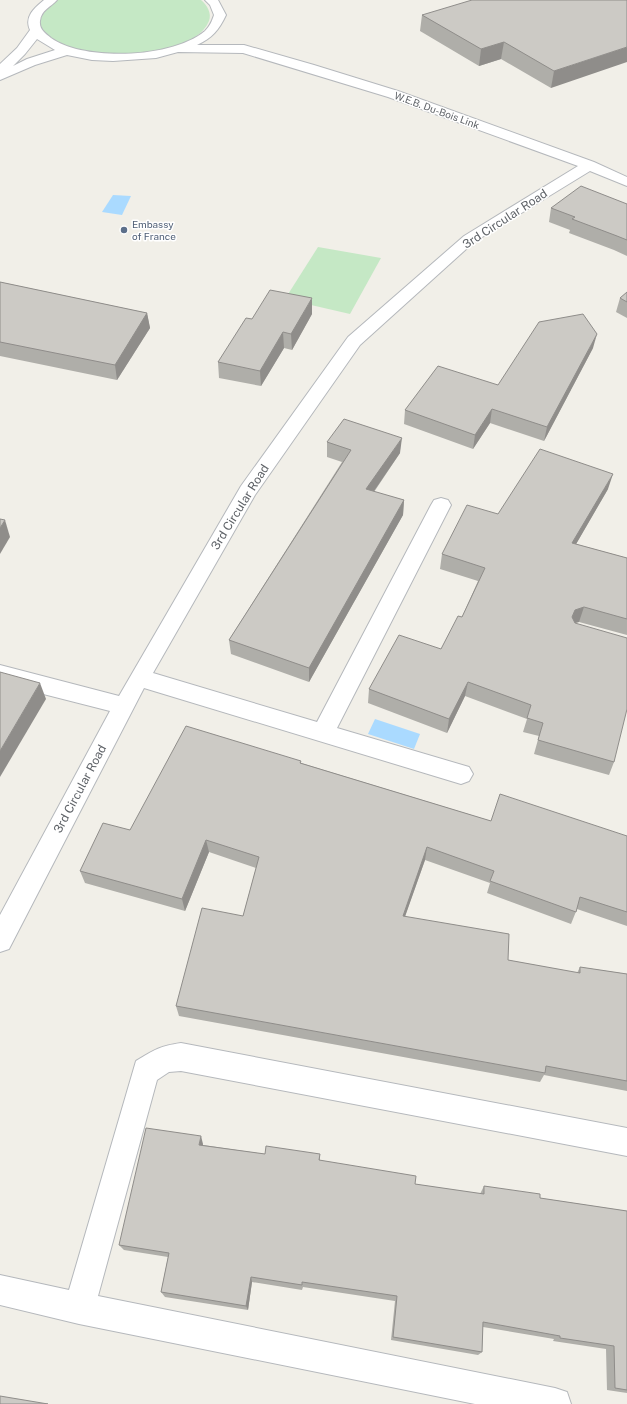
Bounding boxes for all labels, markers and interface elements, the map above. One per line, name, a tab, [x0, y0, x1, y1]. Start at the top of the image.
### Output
street label: W.E.B. Du-Bois Link	[393, 89, 481, 131]
street label: 3rd Circular Road	[460, 186, 550, 252]
place label: Embassy of France	[132, 218, 176, 242]
marker: Embassy of France	[119, 225, 129, 235]
street label: 3rd Circular Road	[208, 462, 272, 552]
street label: 3rd Circular Road	[51, 742, 109, 836]

